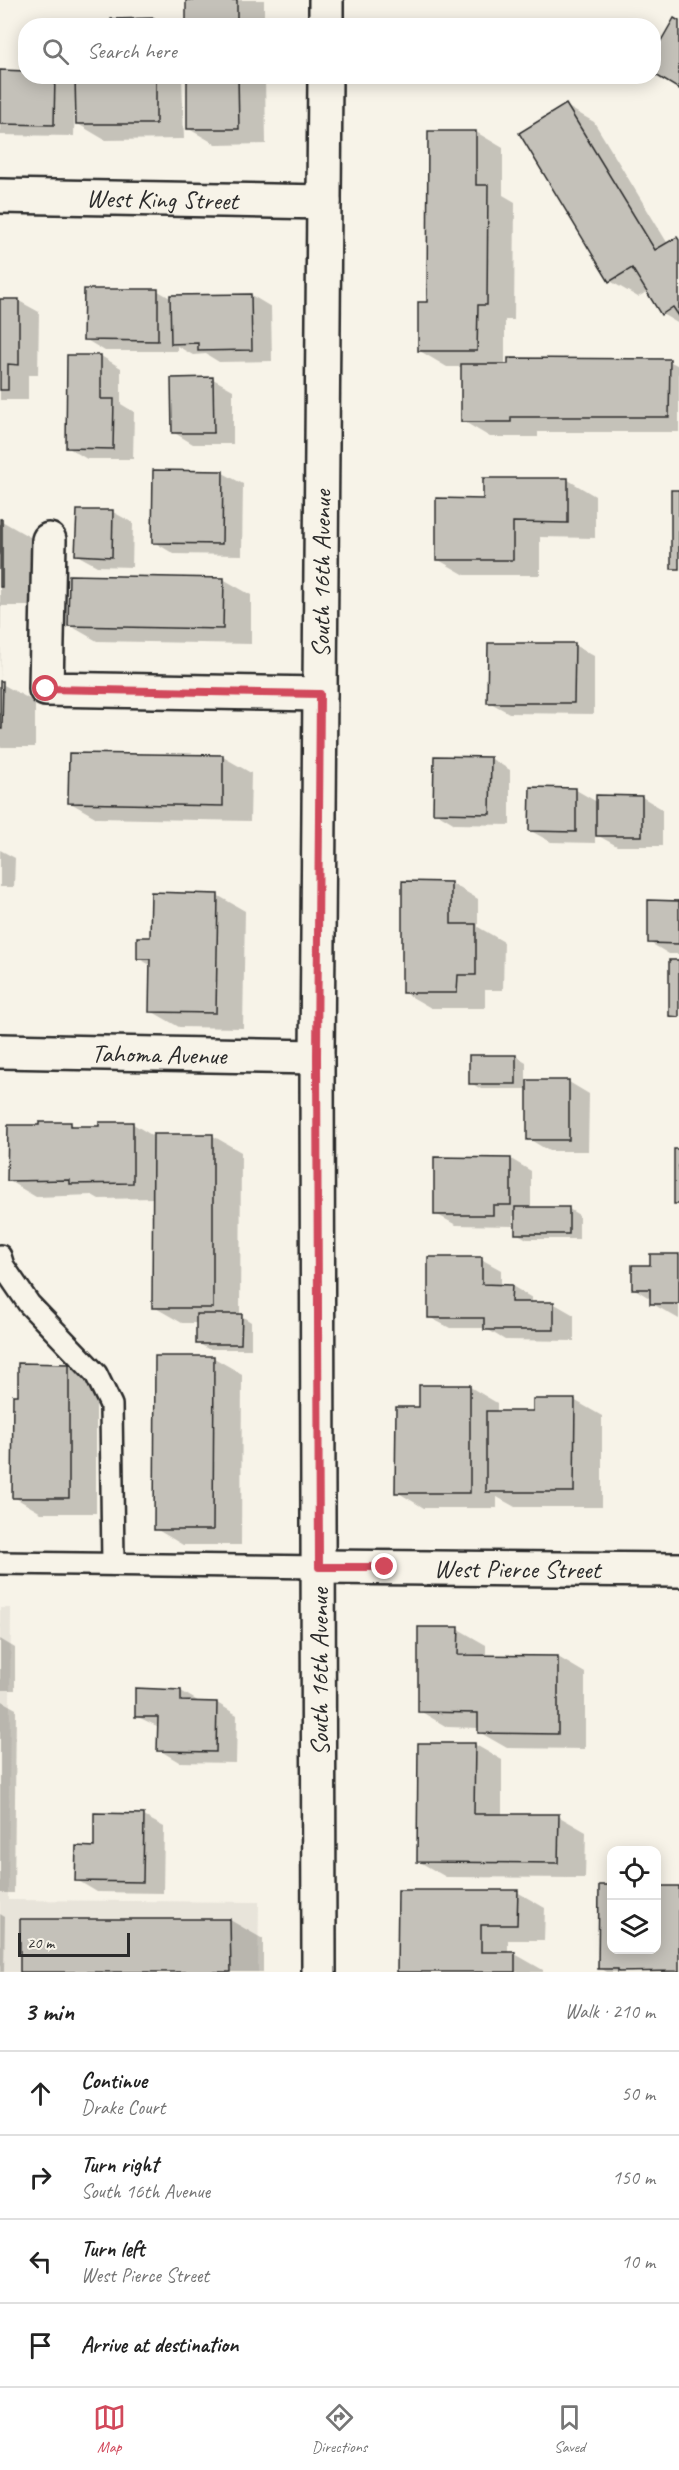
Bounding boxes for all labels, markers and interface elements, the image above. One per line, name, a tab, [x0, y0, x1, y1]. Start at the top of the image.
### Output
search box	[18, 18, 661, 84]
icon: search	[39, 35, 72, 68]
text: Search here	[87, 37, 177, 65]
street label: West King Street	[86, 181, 241, 217]
street label: South 16th Avenue	[304, 488, 338, 658]
route start	[32, 675, 58, 701]
street label: Tahoma Avenue	[91, 1036, 228, 1072]
street label: West Pierce Street	[434, 1551, 603, 1586]
route end	[371, 1553, 397, 1579]
street label: South 16th Avenue	[303, 1587, 336, 1756]
map controls	[607, 1846, 661, 1954]
button: locate	[607, 1846, 661, 1900]
button: layers	[607, 1900, 661, 1954]
scale bar	[18, 1930, 130, 1958]
text: 20 m	[27, 1933, 54, 1953]
text: 3 min	[24, 1995, 74, 2028]
text: Walk · 210 m	[565, 1999, 655, 2024]
text: Continue	[81, 2067, 147, 2095]
icon: ahead	[24, 2077, 57, 2110]
text: 50 m	[621, 2081, 655, 2106]
text: Drake Court	[81, 2095, 165, 2120]
text: Turn right	[81, 2151, 158, 2179]
icon: right	[24, 2161, 57, 2194]
text: 150 m	[612, 2165, 655, 2190]
text: South 16th Avenue	[81, 2179, 210, 2204]
text: Turn left	[81, 2235, 145, 2263]
icon: left	[24, 2245, 57, 2278]
text: 10 m	[621, 2249, 655, 2274]
text: West Pierce Street	[81, 2263, 209, 2288]
icon: arrive	[24, 2329, 57, 2362]
text: Arrive at destination	[81, 2331, 238, 2359]
tab: Map	[93, 2401, 126, 2457]
tab: Directions	[312, 2401, 367, 2457]
tab: Saved	[553, 2401, 586, 2457]

